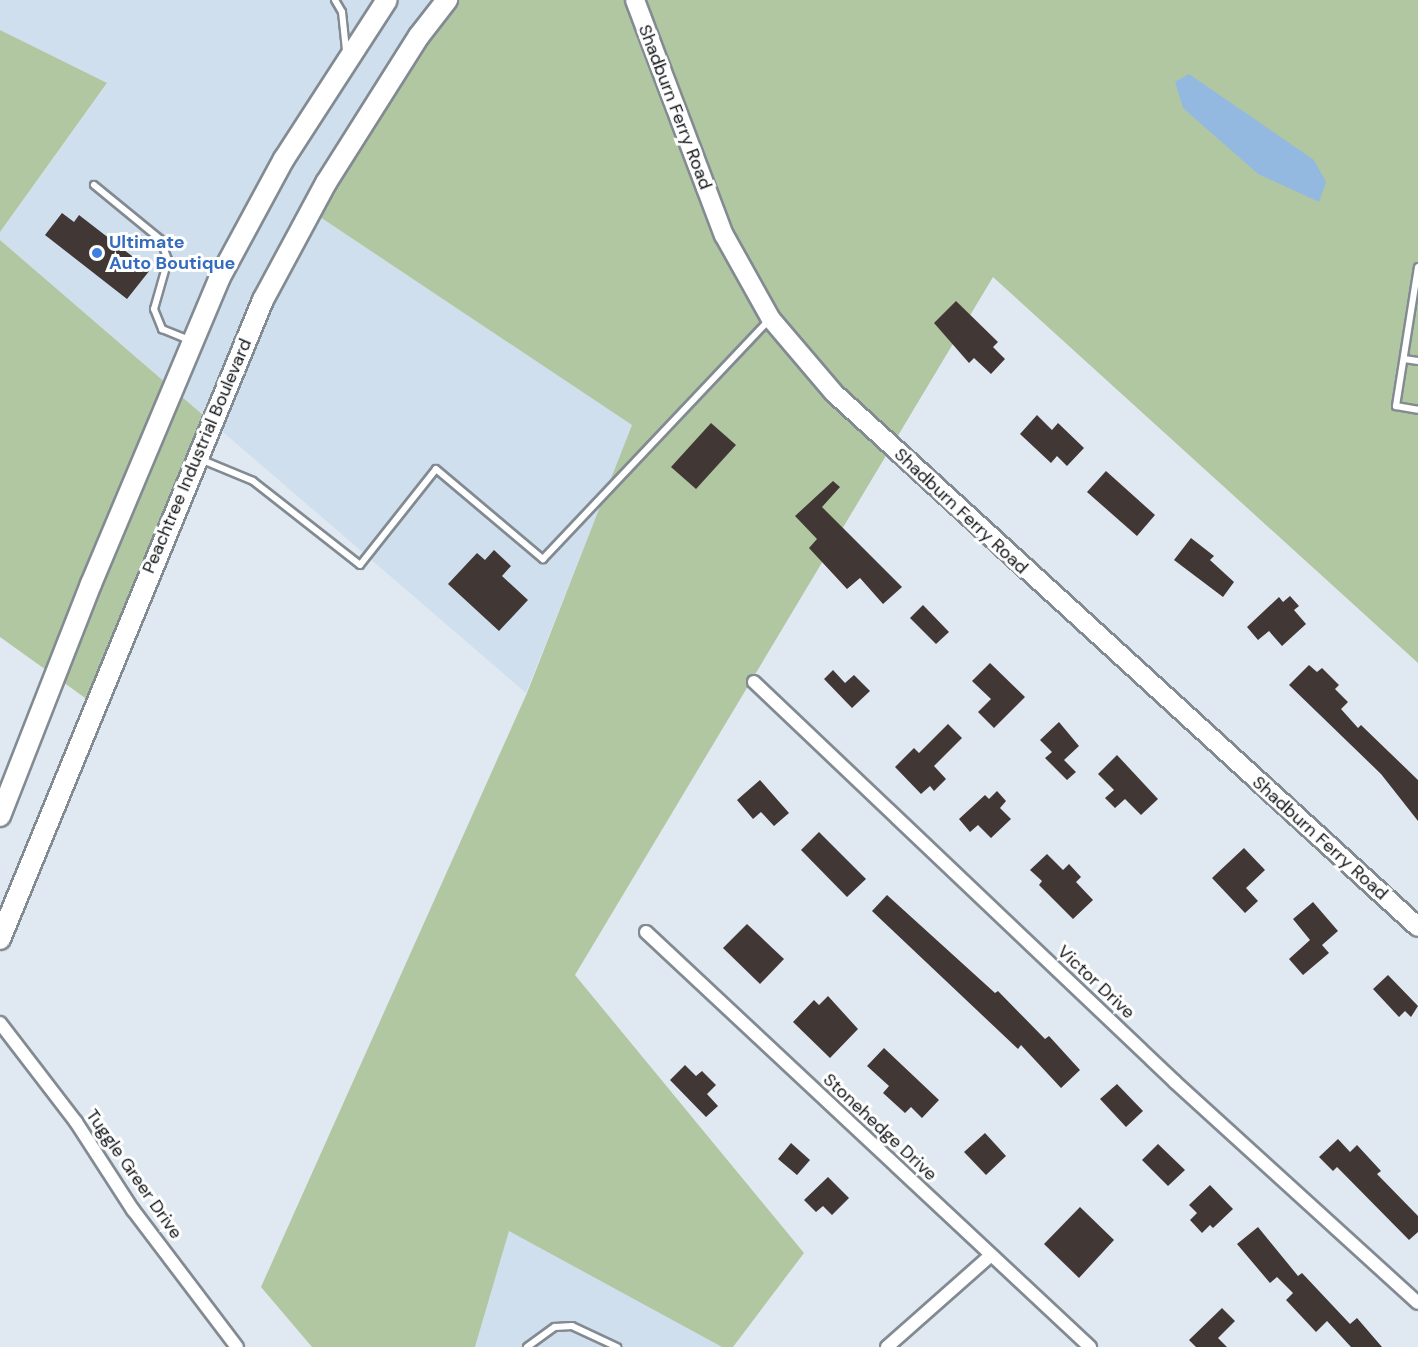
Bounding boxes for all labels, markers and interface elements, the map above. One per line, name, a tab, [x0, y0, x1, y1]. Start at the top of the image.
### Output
street label: Shadburn Ferry Road	[634, 22, 716, 192]
place label: Ultimate Auto Boutique	[109, 232, 235, 274]
marker: Ultimate Auto Boutique	[90, 246, 104, 260]
street label: Peachtree Industrial Boulevard	[138, 335, 256, 577]
street label: Shadburn Ferry Road	[890, 444, 1032, 578]
street label: Shadburn Ferry Road	[1248, 772, 1392, 904]
street label: Victor Drive	[1053, 941, 1139, 1023]
street label: Stonehedge Drive	[819, 1069, 941, 1185]
street label: Tuggle Greer Drive	[81, 1105, 187, 1243]

